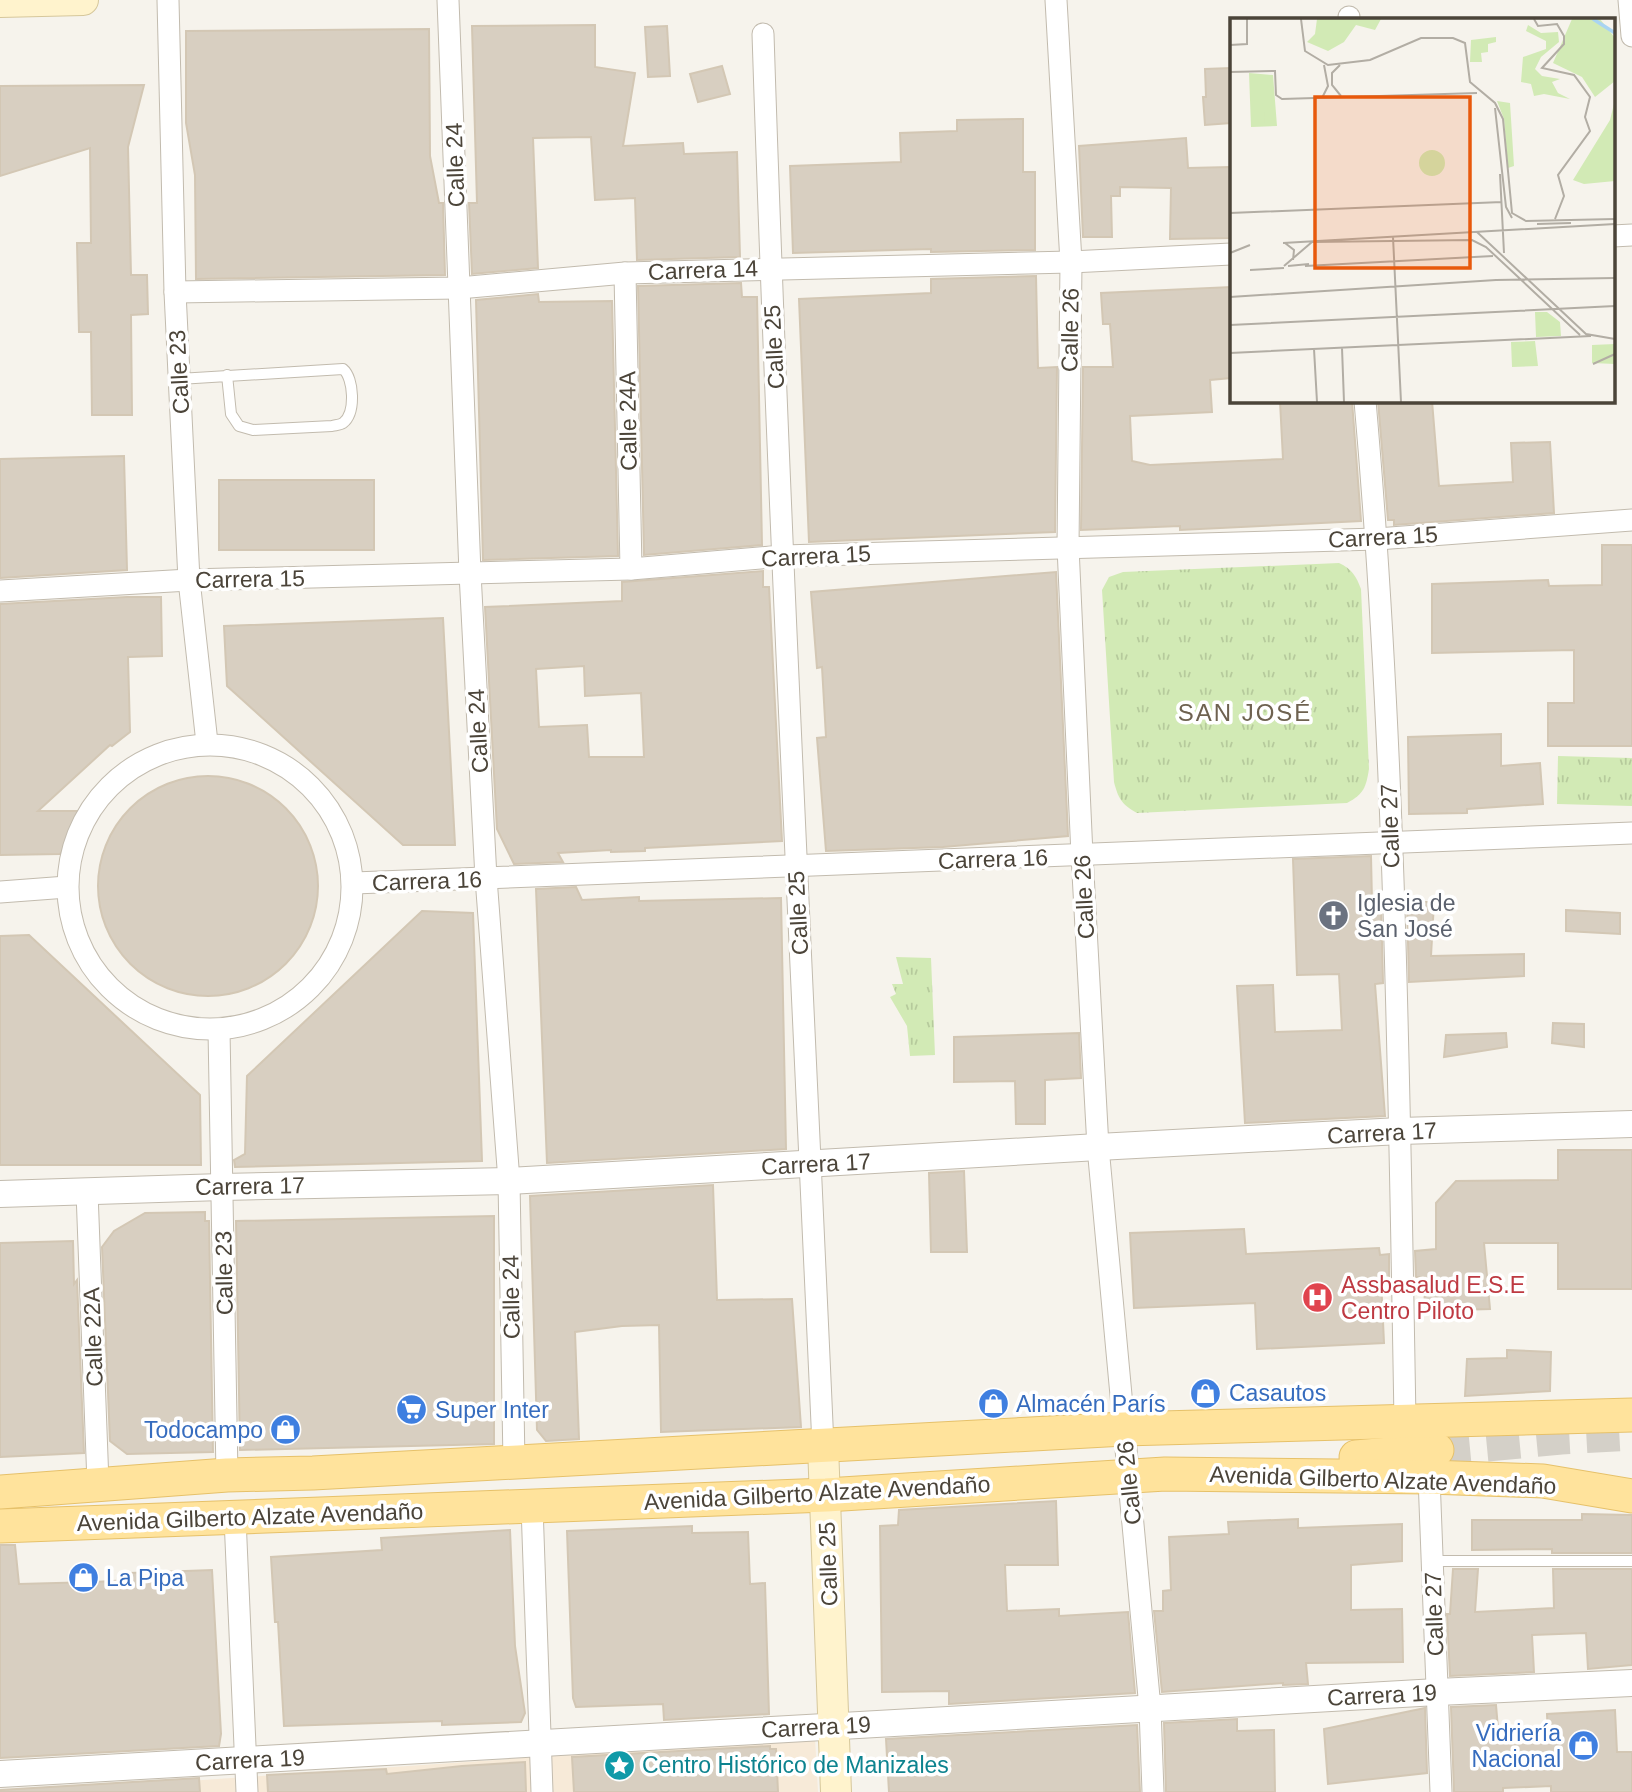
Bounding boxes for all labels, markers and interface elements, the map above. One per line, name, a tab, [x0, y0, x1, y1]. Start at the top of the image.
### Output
inset map	[1230, 18, 1614, 402]
street label: Calle 24	[441, 122, 469, 208]
street label: Carrera 14	[648, 255, 759, 285]
street label: Calle 26	[1056, 288, 1084, 372]
street label: Calle 25	[759, 304, 789, 390]
street label: Calle 23	[164, 329, 194, 415]
street label: Calle 24A	[614, 370, 642, 471]
street label: Carrera 15	[1327, 521, 1439, 553]
street label: Carrera 15	[760, 540, 872, 572]
street label: Carrera 15	[195, 565, 305, 593]
street label: Calle 24	[463, 688, 493, 774]
district label: SAN JOSÉ	[1178, 699, 1312, 726]
street label: Calle 27	[1376, 783, 1404, 869]
street label: Carrera 16	[938, 844, 1048, 874]
street label: Calle 26	[1069, 854, 1099, 940]
street label: Carrera 16	[372, 866, 482, 896]
street label: Calle 25	[783, 870, 813, 956]
place label: Iglesia de San José	[1357, 890, 1455, 942]
church icon: Iglesia de San José	[1317, 899, 1351, 933]
street label: Carrera 17	[1326, 1117, 1438, 1149]
street label: Carrera 17	[760, 1148, 872, 1180]
street label: Carrera 17	[195, 1172, 305, 1200]
street label: Calle 23	[210, 1231, 238, 1315]
street label: Calle 24	[497, 1254, 525, 1339]
place label: Assbasalud E.S.E Centro Piloto	[1341, 1272, 1525, 1324]
hospital icon: Assbasalud E.S.E Centro Piloto	[1301, 1281, 1335, 1315]
street label: Calle 22A	[78, 1286, 108, 1387]
shop icon: Casautos	[1189, 1376, 1223, 1410]
place label: Casautos	[1229, 1380, 1326, 1406]
shop icon: Almacén París	[976, 1387, 1010, 1421]
place label: Almacén París	[1016, 1391, 1166, 1417]
supermarket icon: Super Inter	[395, 1393, 429, 1427]
place label: Super Inter	[435, 1397, 549, 1423]
shop icon: Todocampo	[269, 1413, 303, 1447]
place label: Todocampo	[144, 1417, 263, 1443]
street label: Calle 26	[1112, 1440, 1146, 1526]
street label: Avenida Gilberto Alzate Avendaño	[1209, 1461, 1557, 1499]
street label: Avenida Gilberto Alzate Avendaño	[643, 1471, 991, 1515]
street label: Avenida Gilberto Alzate Avendaño	[76, 1498, 424, 1536]
street label: Calle 25	[814, 1521, 842, 1607]
shop icon: La Pipa	[66, 1561, 100, 1595]
place label: La Pipa	[106, 1565, 184, 1591]
street label: Calle 27	[1420, 1571, 1448, 1657]
street label: Carrera 19	[1326, 1679, 1438, 1711]
street label: Carrera 19	[760, 1711, 872, 1743]
place label: Vidriería Nacional	[1472, 1720, 1561, 1772]
shop icon: Vidriería Nacional	[1567, 1729, 1601, 1763]
street label: Carrera 19	[194, 1744, 306, 1776]
place icon: Centro Histórico de Manizales	[602, 1748, 636, 1782]
place label: Centro Histórico de Manizales	[642, 1752, 949, 1778]

